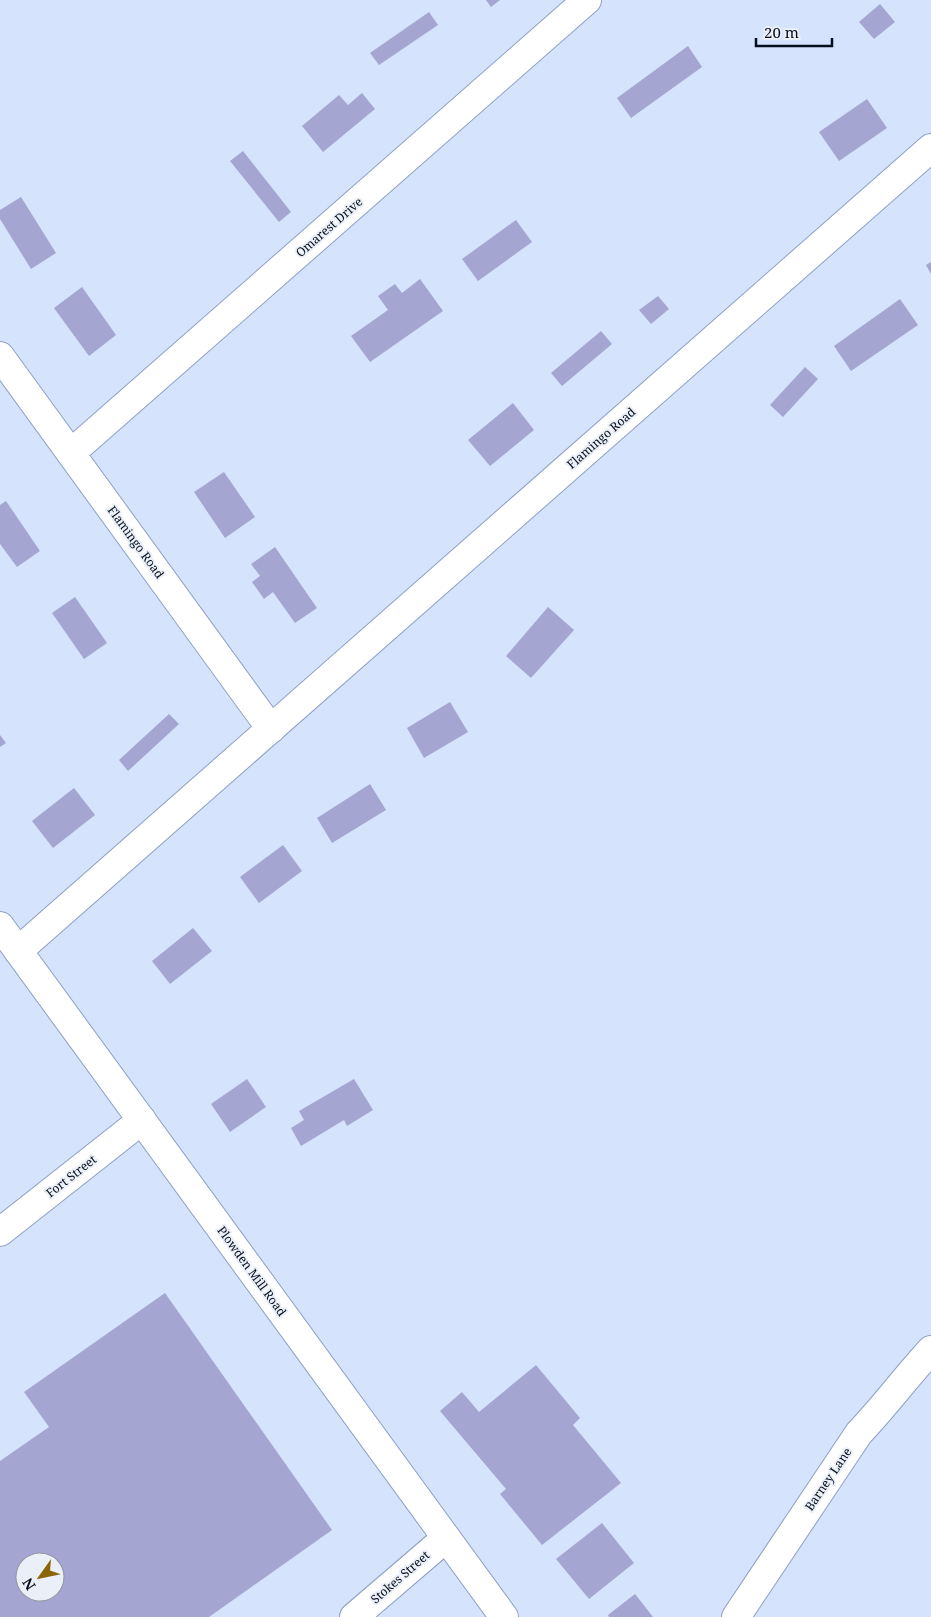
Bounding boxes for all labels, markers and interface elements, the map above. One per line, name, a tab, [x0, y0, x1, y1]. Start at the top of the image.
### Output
scale bar	[756, 15, 832, 47]
text: 20 m	[764, 22, 799, 42]
street label: Omarest Drive	[292, 193, 366, 261]
street label: Flamingo Road	[563, 403, 639, 473]
street label: Flamingo Road	[104, 502, 168, 582]
street label: Fort Street	[42, 1151, 100, 1201]
street label: Plowden Mill Road	[214, 1223, 291, 1320]
street label: Barney Lane	[801, 1444, 855, 1514]
street label: Stokes Street	[367, 1547, 433, 1607]
north arrow	[15, 1552, 65, 1602]
text: N	[18, 1575, 40, 1594]

